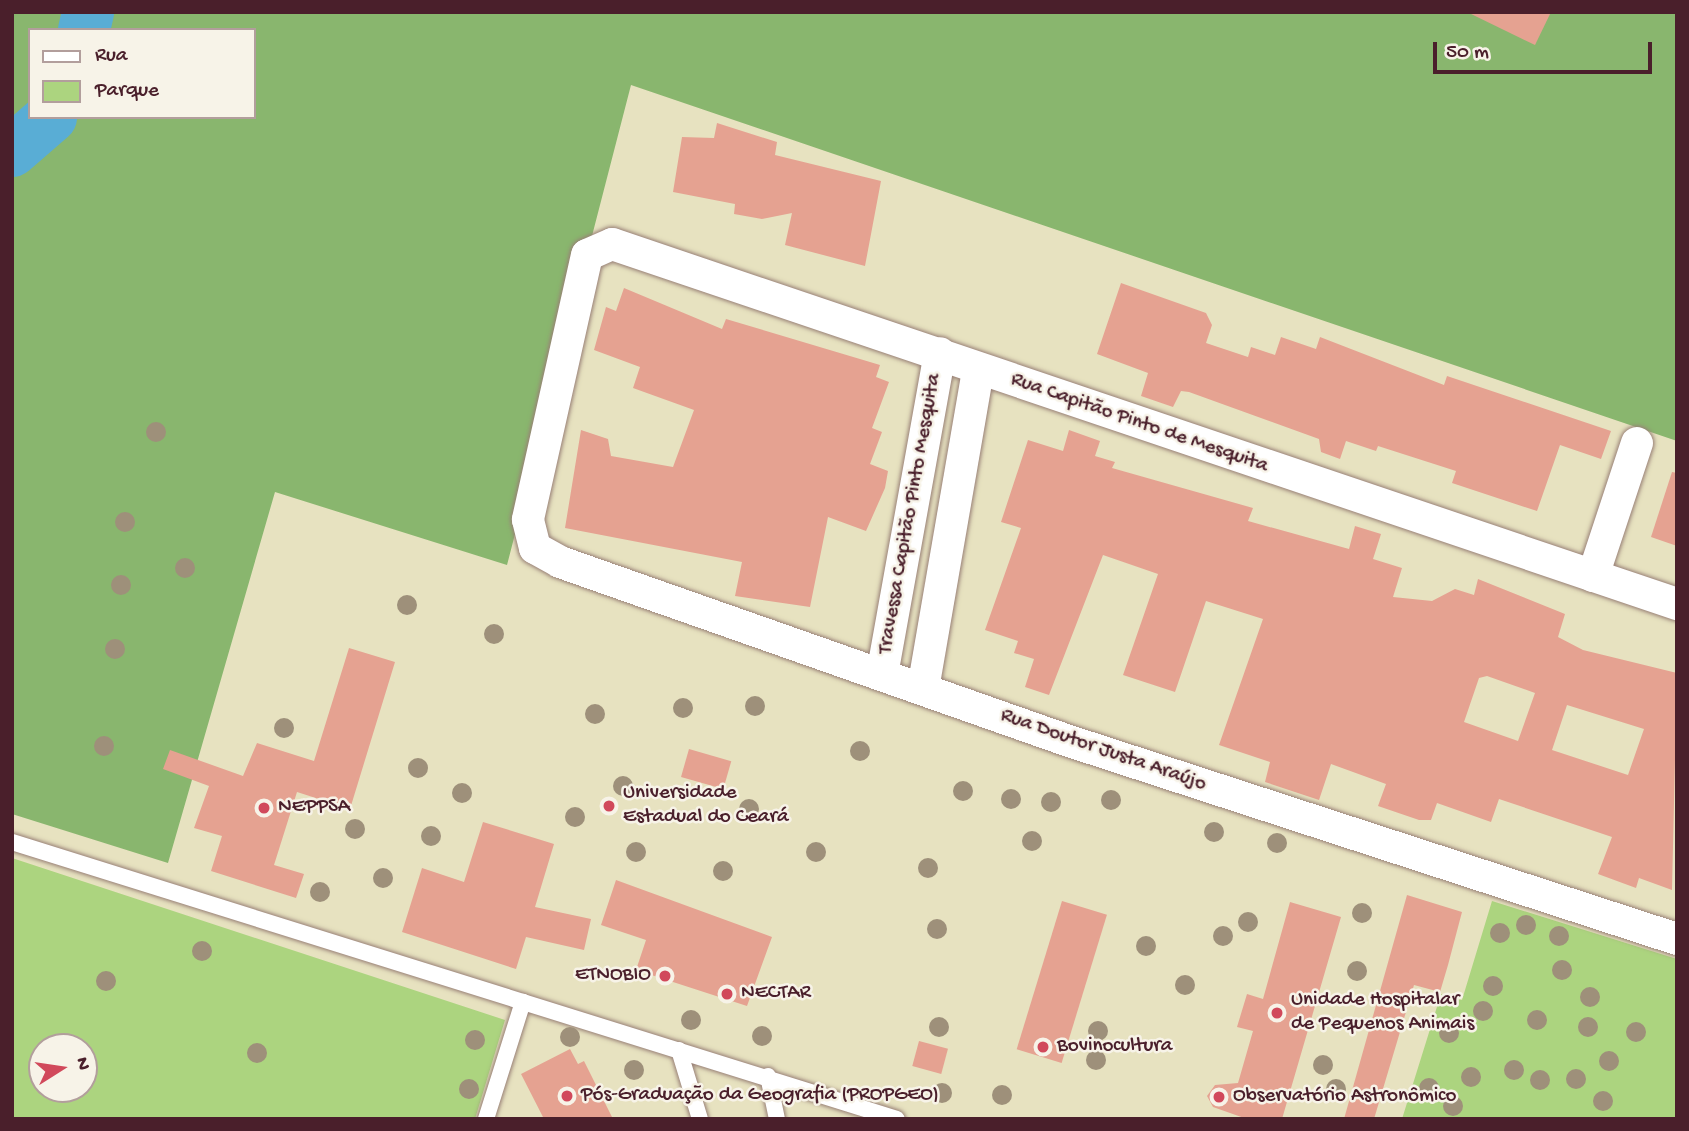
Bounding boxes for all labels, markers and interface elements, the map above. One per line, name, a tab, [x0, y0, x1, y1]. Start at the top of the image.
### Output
legend	[28, 28, 256, 119]
scale bar	[1437, 28, 1656, 72]
text: 50 m	[1446, 41, 1489, 66]
text: Rua	[95, 44, 128, 69]
text: Parque	[95, 79, 159, 104]
street label: Rua Capitão Pinto de Mesquita	[1007, 368, 1271, 480]
street label: Travessa Capitão Pinto Mesquita	[874, 372, 948, 656]
street label: Rua Doutor Justa Araújo	[997, 704, 1209, 798]
place label: Universidade Estadual do Ceará	[623, 781, 789, 831]
place label: NEPPSA	[278, 795, 350, 821]
marker: Universidade Estadual do Ceará	[601, 798, 617, 814]
marker: NEPPSA	[256, 800, 272, 816]
place label: ETNOBIO	[575, 963, 651, 989]
marker: ETNOBIO	[657, 968, 673, 984]
place label: NECTAR	[741, 981, 811, 1007]
marker: NECTAR	[719, 986, 735, 1002]
place label: Unidade Hospitalar de Pequenos Animais	[1291, 988, 1474, 1038]
marker: Unidade Hospitalar de Pequenos Animais	[1269, 1005, 1285, 1021]
north arrow	[28, 1033, 98, 1103]
place label: Bovinocultura	[1057, 1034, 1172, 1060]
marker: Bovinocultura	[1035, 1039, 1051, 1055]
text: N	[70, 1055, 95, 1072]
place label: Pós-Graduação da Geografia (PROPGEO)	[581, 1083, 939, 1109]
place label: Observatório Astronômico	[1233, 1084, 1456, 1110]
marker: Pós-Graduação da Geografia (PROPGEO)	[559, 1088, 575, 1104]
marker: Observatório Astronômico	[1211, 1089, 1227, 1105]

